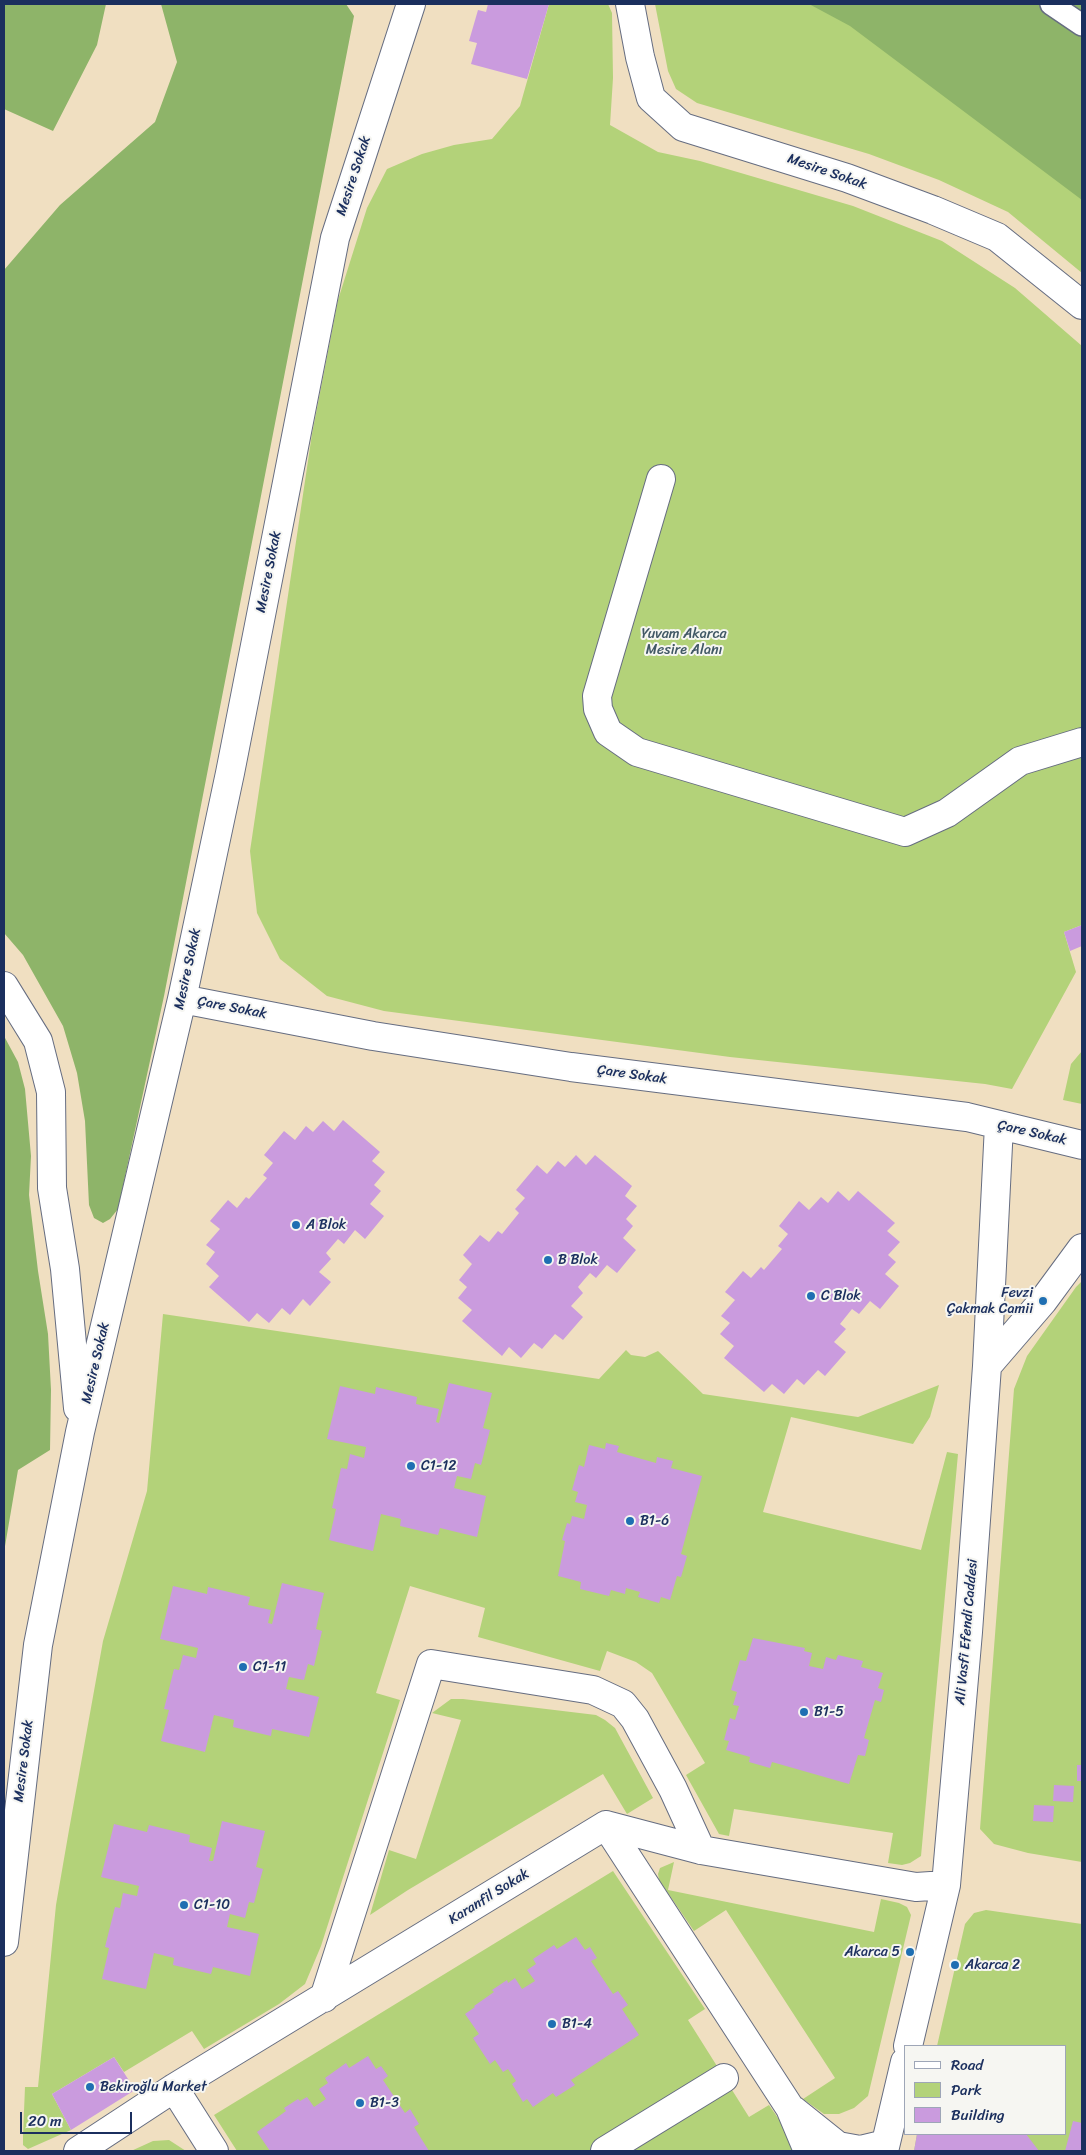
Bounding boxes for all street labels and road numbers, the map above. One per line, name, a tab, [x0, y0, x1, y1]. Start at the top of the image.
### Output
street label: Mesire Sokak	[333, 134, 375, 218]
street label: Mesire Sokak	[785, 151, 869, 193]
street label: Mesire Sokak	[253, 530, 285, 614]
street label: Mesire Sokak	[171, 927, 205, 1011]
street label: Çare Sokak	[196, 993, 268, 1023]
street label: Çare Sokak	[596, 1062, 668, 1088]
street label: Çare Sokak	[996, 1117, 1068, 1149]
street label: Mesire Sokak	[78, 1321, 114, 1405]
street label: Ali Vasfi Efendi Caddesi	[952, 1558, 982, 1706]
street label: Mesire Sokak	[11, 1719, 37, 1803]
street label: Karanfil Sokak	[446, 1866, 532, 1928]

